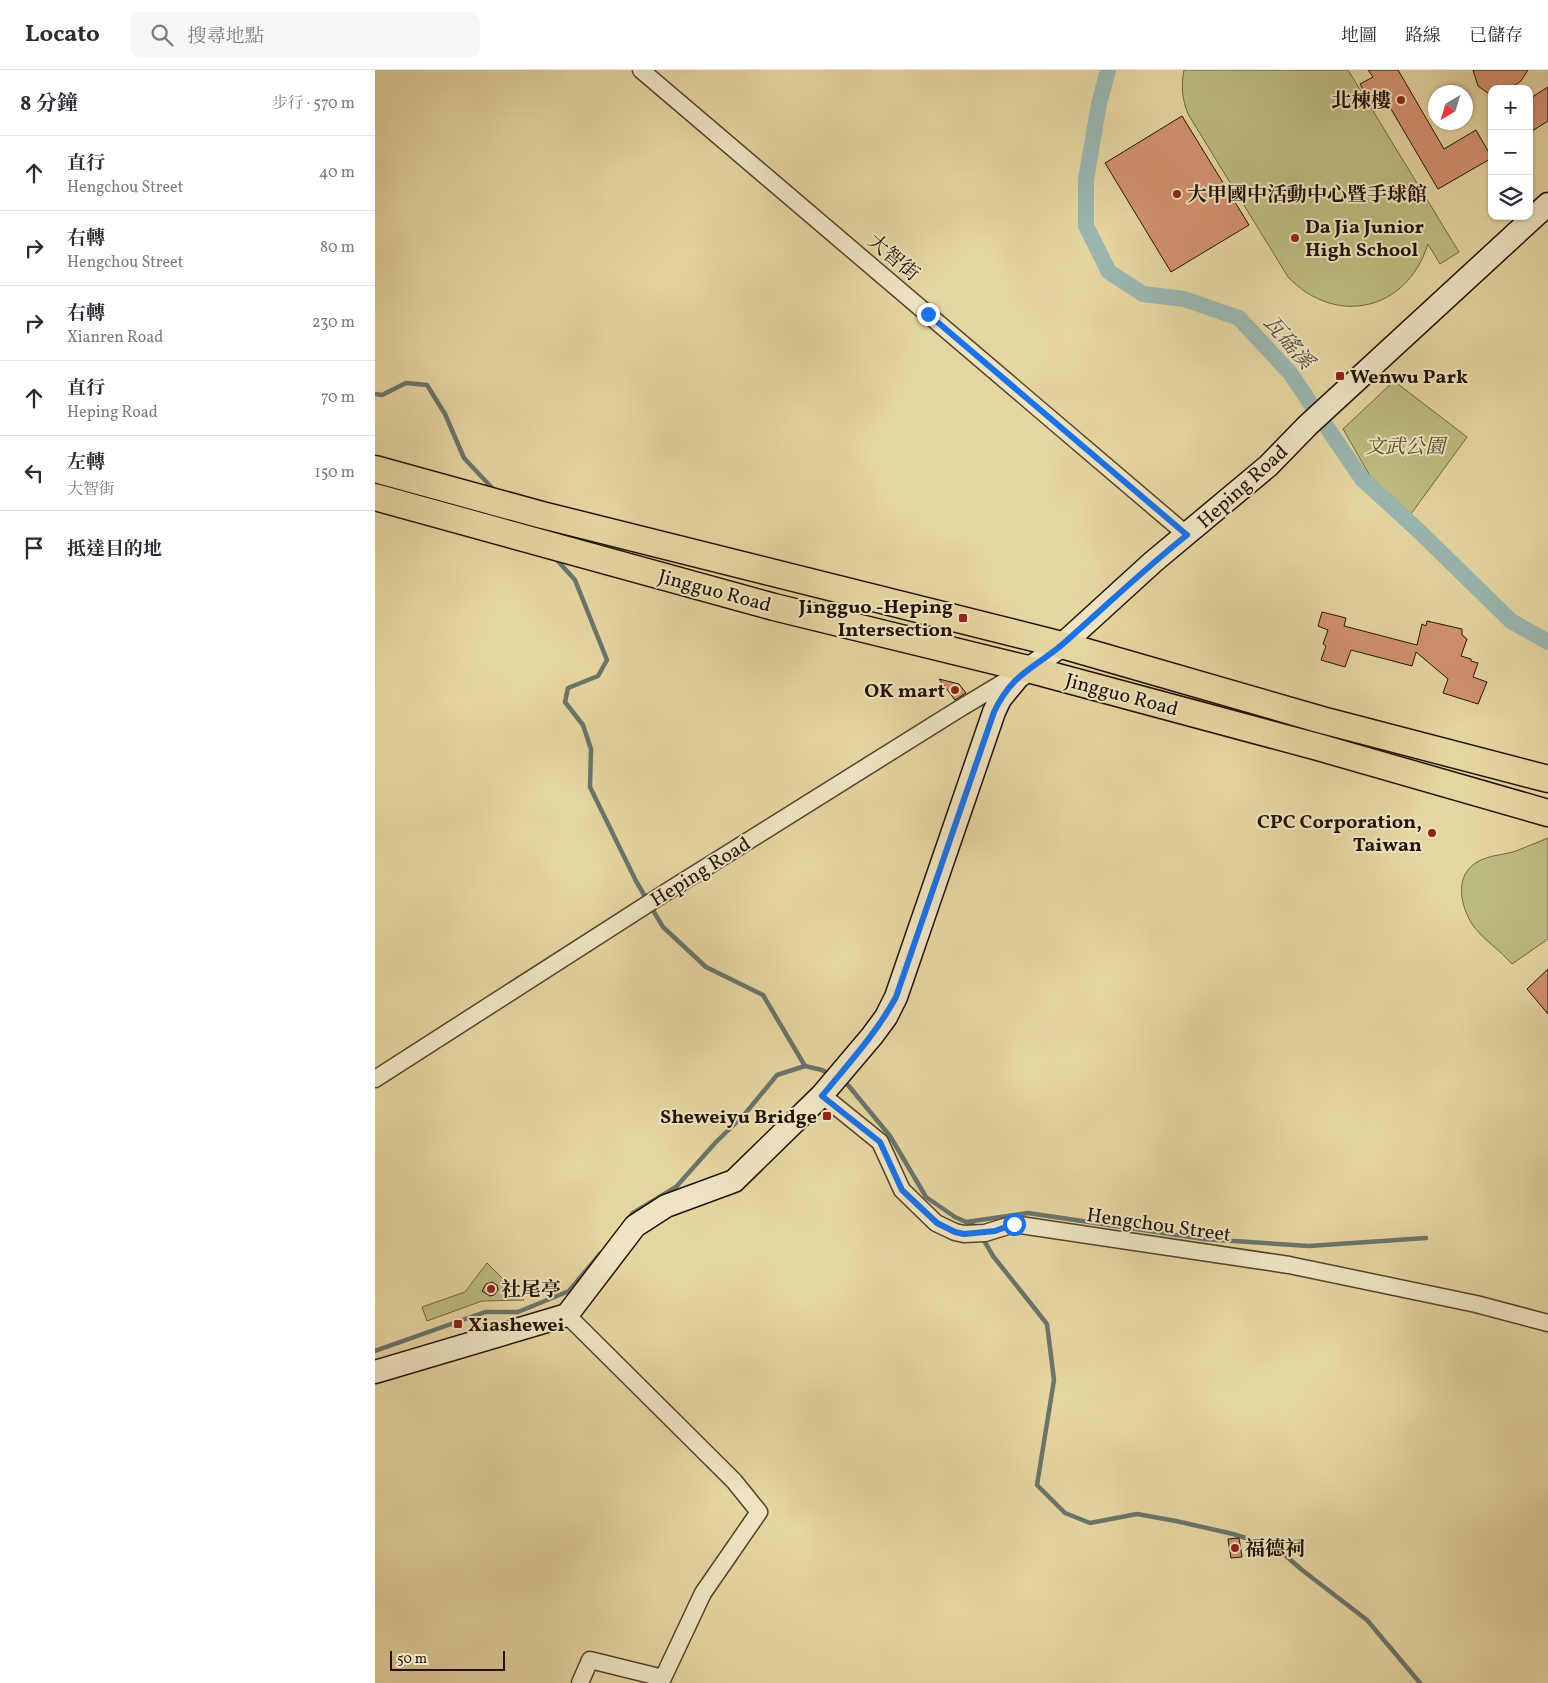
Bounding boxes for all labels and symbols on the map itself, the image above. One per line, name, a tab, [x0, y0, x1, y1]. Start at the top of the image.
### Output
north arrow	[1428, 85, 1473, 130]
place label: 北棟樓	[1331, 88, 1391, 116]
marker: 北棟樓	[1395, 94, 1407, 106]
place label: 大甲國中活動中心暨手球館	[1187, 182, 1427, 210]
marker: 大甲國中活動中心暨手球館	[1171, 188, 1183, 200]
place label: Da Jia Junior High School	[1305, 214, 1425, 265]
street label: 大智街	[861, 229, 925, 289]
marker: Da Jia Junior High School	[1289, 232, 1301, 244]
route end	[917, 303, 940, 326]
water label: 瓦磘溪	[1256, 310, 1321, 378]
place label: Wenwu Park	[1350, 364, 1468, 392]
marker: Wenwu Park	[1334, 370, 1346, 382]
park label: 文武公園	[1365, 434, 1448, 462]
street label: Heping Road	[1192, 439, 1295, 536]
street label: Jingguo Road	[655, 563, 774, 620]
place label: Jingguo -Heping Intersection	[798, 594, 953, 645]
marker: Jingguo -Heping Intersection	[957, 612, 969, 624]
street label: Jingguo Road	[1062, 667, 1181, 724]
place label: OK mart	[864, 678, 945, 706]
marker: OK mart	[949, 684, 961, 696]
place label: CPC Corporation, Taiwan	[1257, 809, 1422, 860]
marker: CPC Corporation, Taiwan	[1426, 827, 1438, 839]
street label: Heping Road	[646, 831, 757, 915]
place label: Sheweiyu Bridge	[660, 1104, 817, 1132]
marker: Sheweiyu Bridge	[821, 1110, 833, 1122]
street label: Hengchou Street	[1085, 1202, 1233, 1250]
route start	[1003, 1213, 1026, 1236]
place label: 社尾亭	[501, 1277, 561, 1305]
marker: 社尾亭	[485, 1283, 497, 1295]
place label: Xiashewei	[468, 1312, 565, 1340]
marker: Xiashewei	[452, 1318, 464, 1330]
place label: 福德祠	[1245, 1536, 1305, 1564]
marker: 福德祠	[1229, 1542, 1241, 1554]
scale bar	[390, 1648, 505, 1671]

